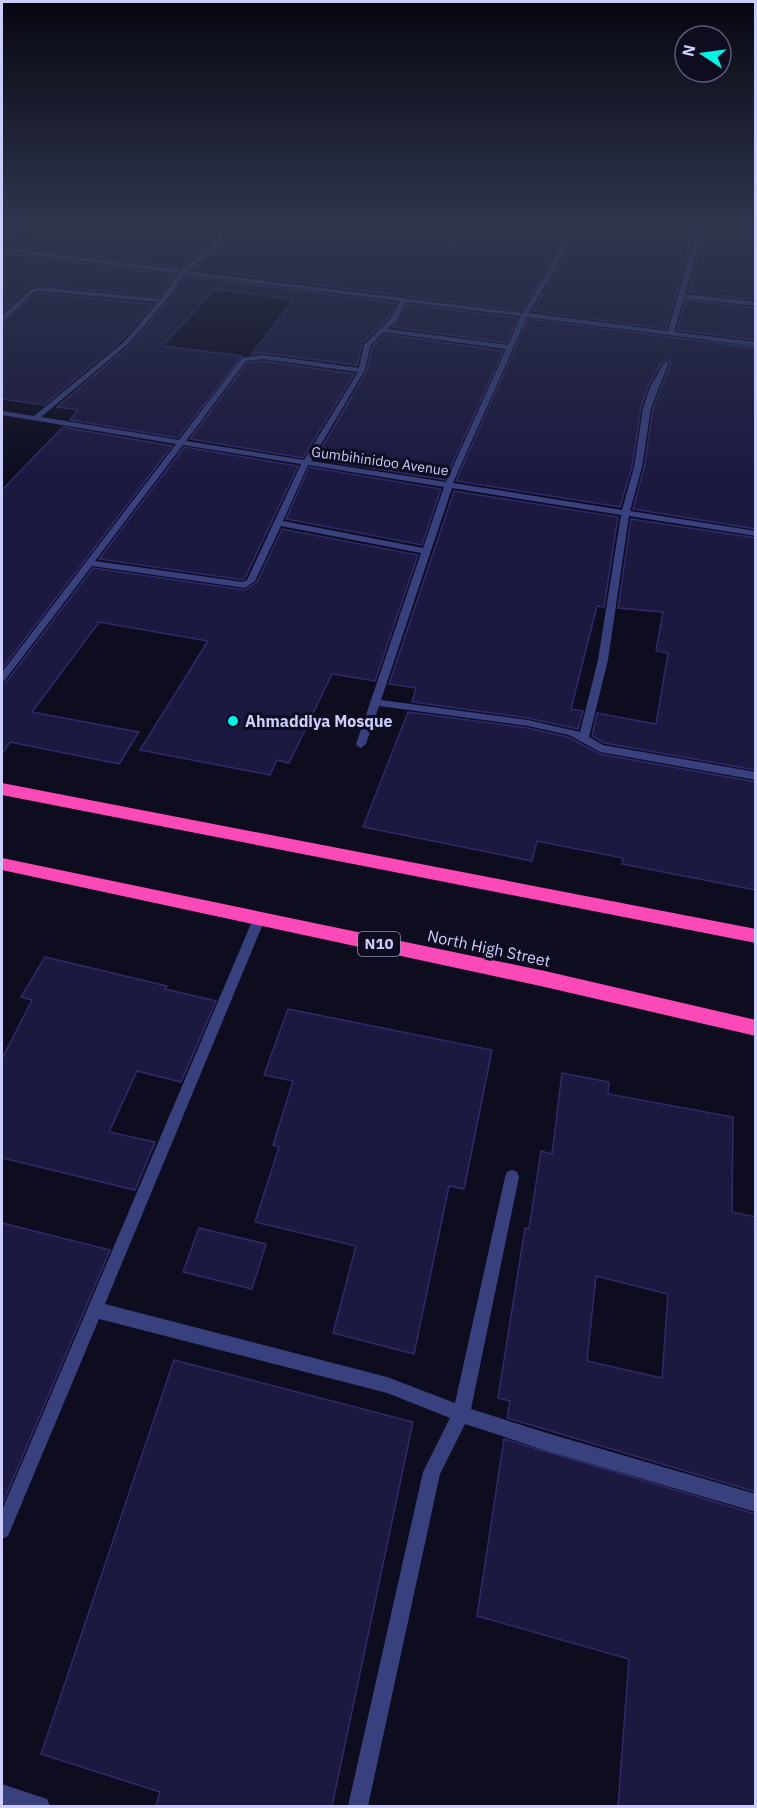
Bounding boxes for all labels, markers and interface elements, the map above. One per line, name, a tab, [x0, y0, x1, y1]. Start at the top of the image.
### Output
north arrow	[673, 24, 733, 84]
text: N	[677, 43, 699, 59]
street label: Gumbihinidoo Avenue	[310, 442, 450, 480]
place label: Ahmaddiya Mosque	[245, 711, 393, 731]
marker: Ahmaddiya Mosque	[226, 714, 240, 728]
street label: North High Street	[426, 925, 552, 971]
road number: N10	[358, 932, 400, 956]

